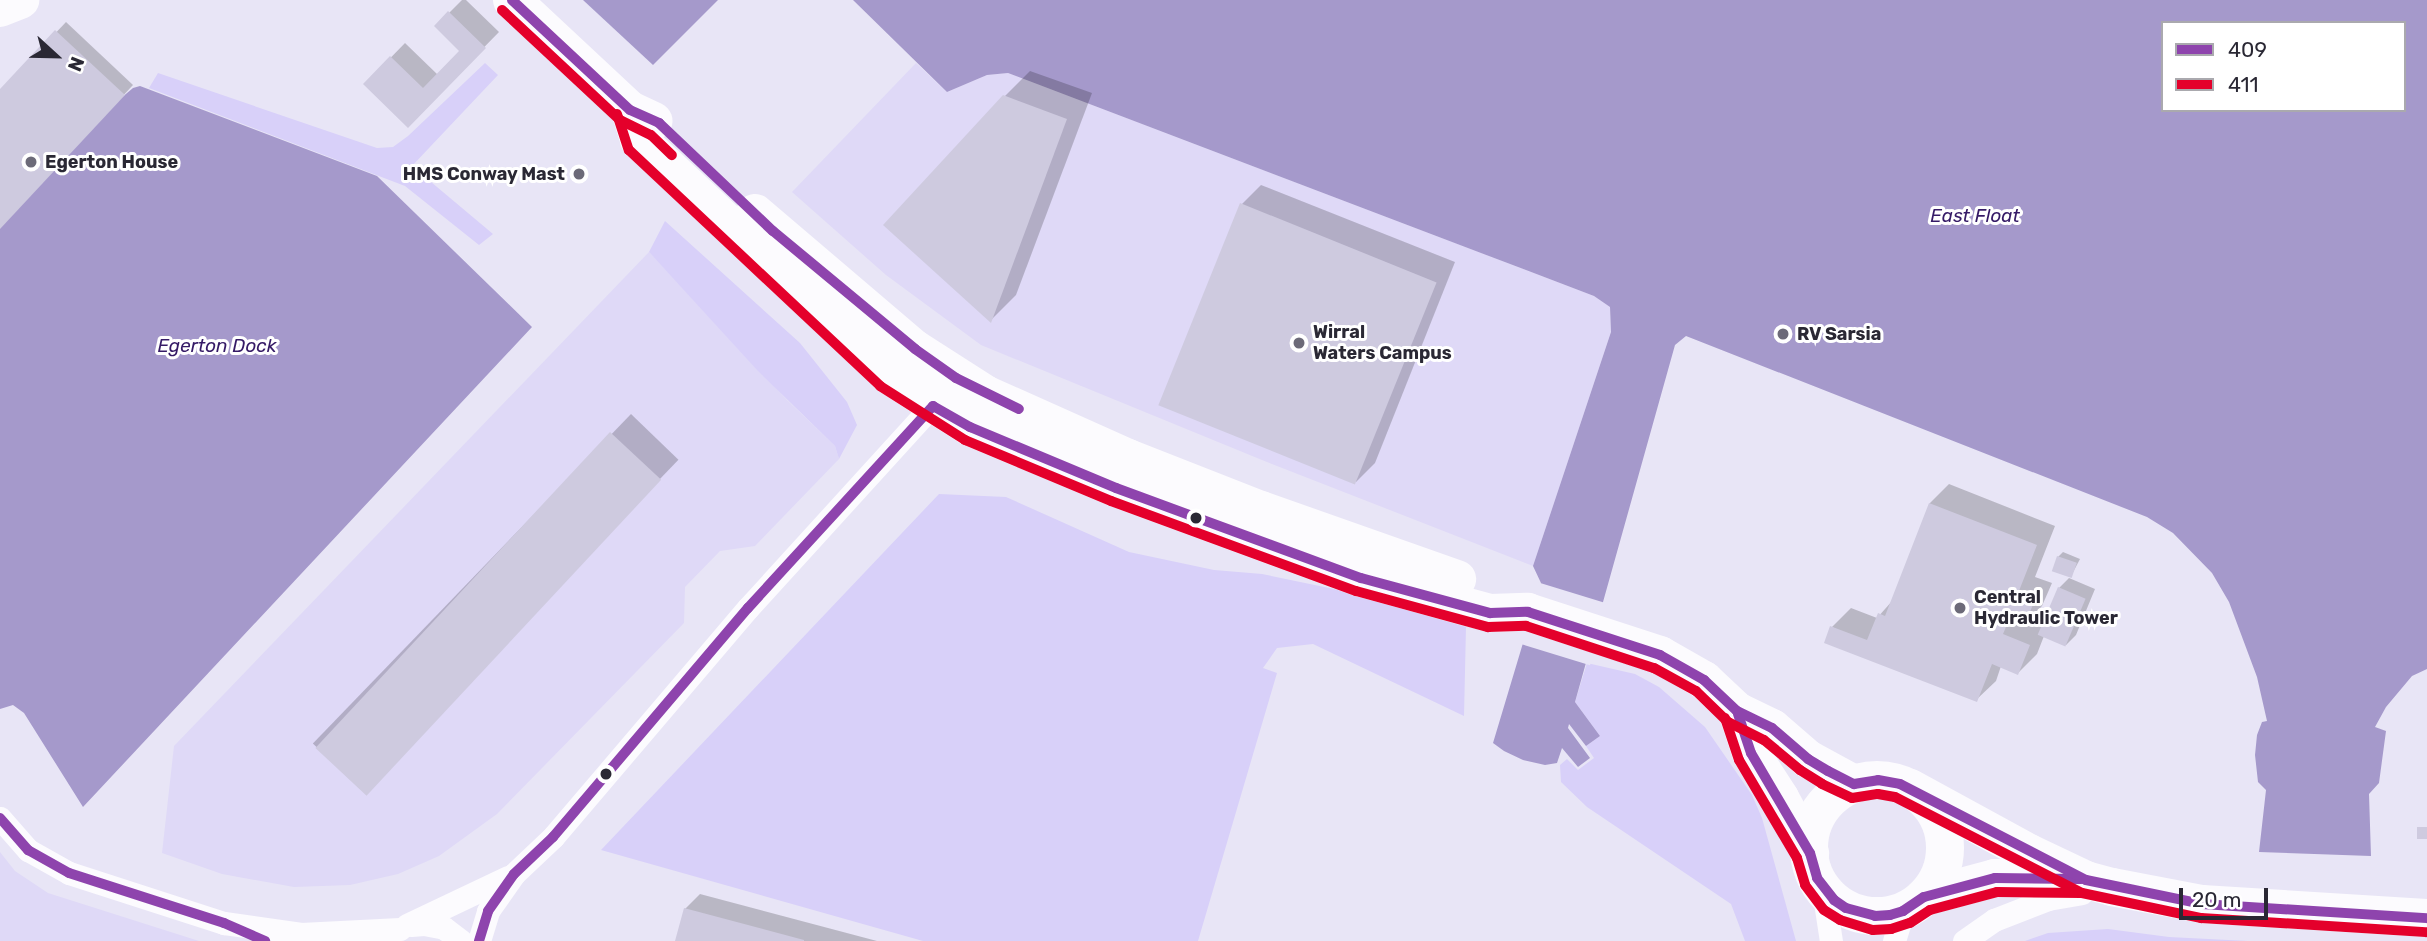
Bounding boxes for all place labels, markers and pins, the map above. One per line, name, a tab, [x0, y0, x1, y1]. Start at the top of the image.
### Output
place label: Egerton House	[45, 151, 178, 173]
marker: Egerton House	[23, 154, 39, 170]
place label: HMS Conway Mast	[402, 163, 565, 185]
marker: HMS Conway Mast	[571, 166, 587, 182]
place label: Wirral Waters Campus	[1313, 322, 1452, 364]
place label: RV Sarsia	[1797, 323, 1882, 345]
marker: RV Sarsia	[1775, 326, 1791, 342]
marker: Wirral Waters Campus	[1291, 335, 1307, 351]
unlabelled marker	[1189, 511, 1203, 525]
place label: Central Hydraulic Tower	[1974, 587, 2118, 630]
marker: Central Hydraulic Tower	[1952, 600, 1968, 616]
unlabelled marker	[599, 767, 613, 781]

